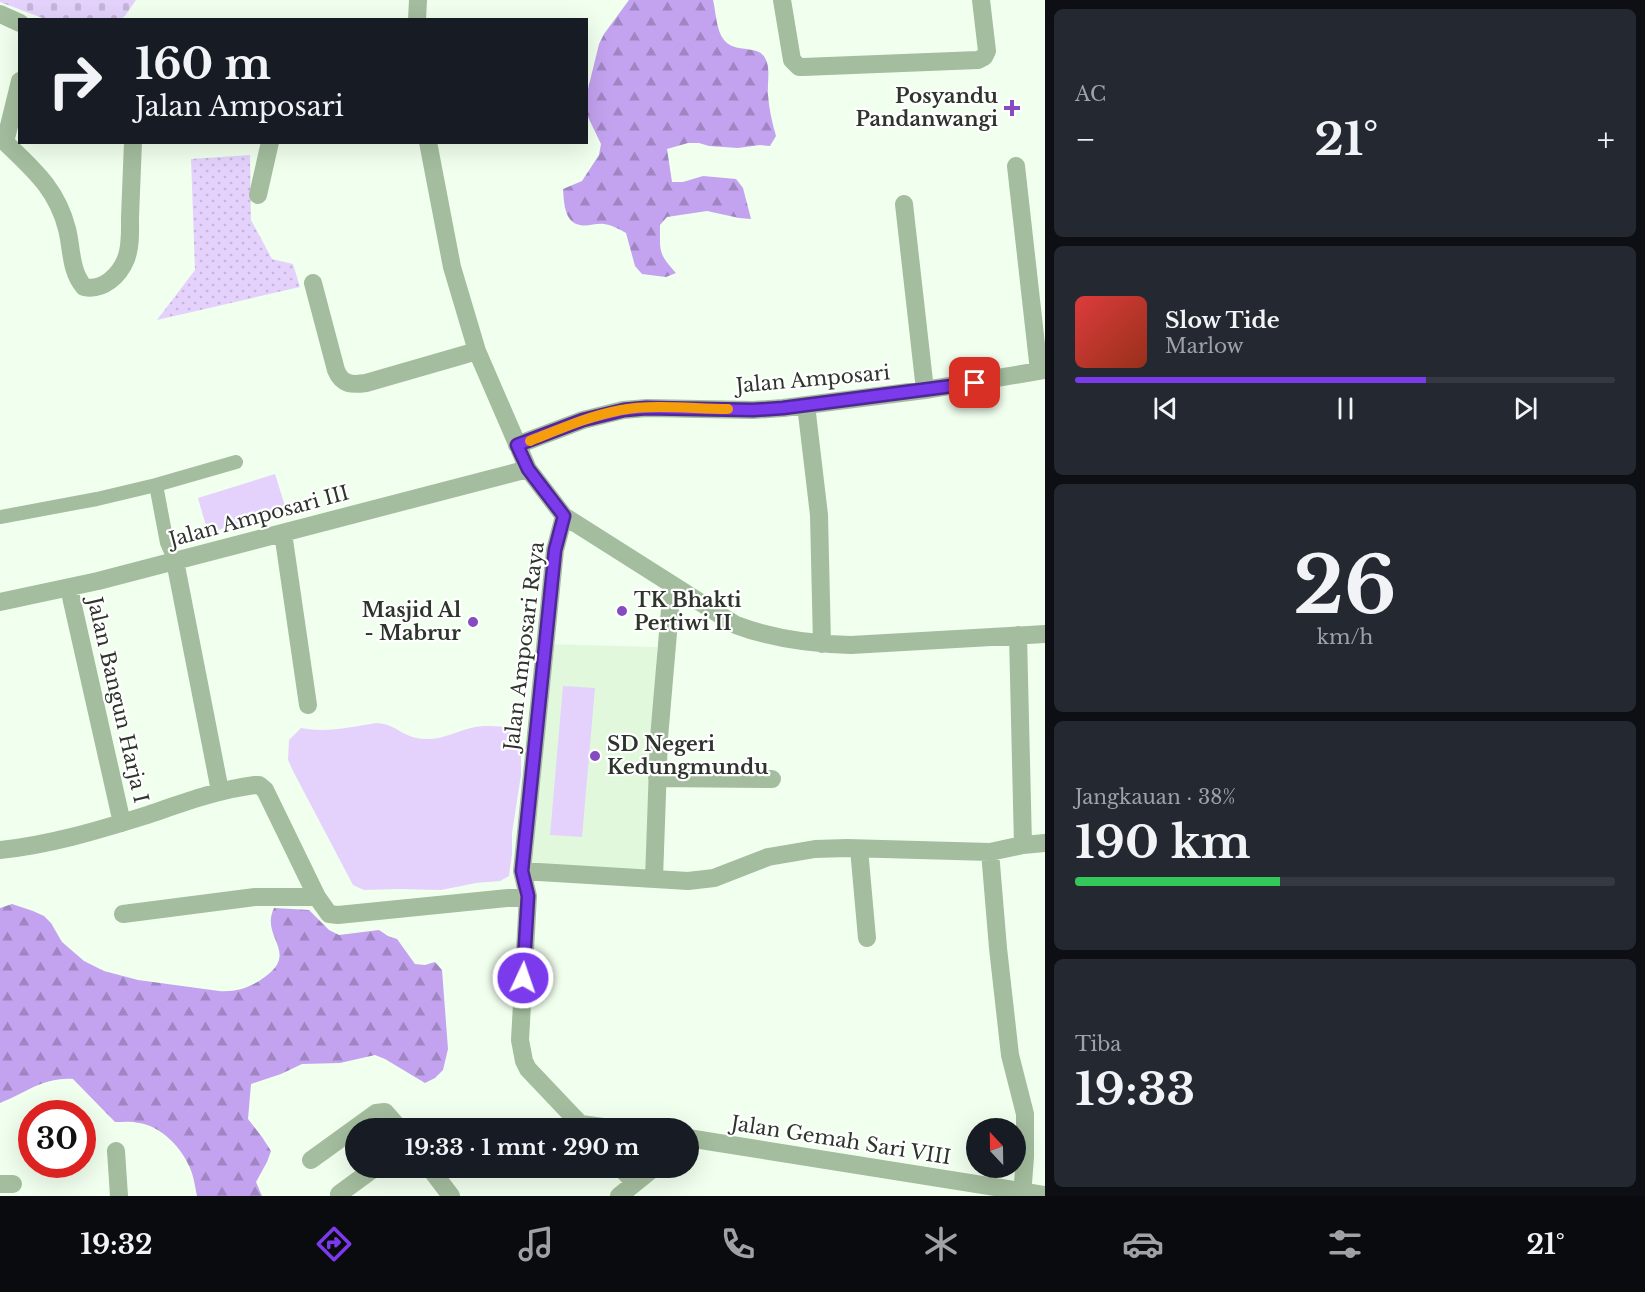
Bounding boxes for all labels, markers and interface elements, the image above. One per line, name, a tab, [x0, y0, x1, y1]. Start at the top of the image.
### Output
text: 160 m	[135, 38, 271, 90]
icon: right	[36, 42, 114, 120]
text: AC	[1075, 82, 1106, 106]
place label: Posyandu Pandanwangi	[855, 84, 998, 131]
text: Jalan Amposari	[135, 90, 344, 123]
marker: Posyandu Pandanwangi	[1003, 99, 1021, 117]
text: 21°	[1314, 111, 1378, 167]
text: −	[1075, 119, 1096, 160]
text: +	[1597, 119, 1615, 160]
text: Slow Tide	[1165, 307, 1280, 334]
text: Marlow	[1165, 334, 1244, 358]
pin	[949, 357, 1000, 408]
street label: Jalan Amposari	[732, 360, 891, 398]
icon: arrive	[958, 366, 991, 399]
icon: previous	[1149, 392, 1182, 425]
icon: pause	[1329, 392, 1362, 425]
icon: next	[1509, 392, 1542, 425]
street label: Jalan Amposari III	[163, 480, 352, 552]
text: 26	[1293, 537, 1397, 634]
street label: Jalan Amposari Raya	[499, 539, 549, 755]
place label: TK Bhakti Pertiwi II	[634, 588, 742, 635]
street label: Jalan Bangun Harja I	[82, 592, 153, 805]
place label: Masjid Al - Mabrur	[362, 598, 461, 645]
marker: TK Bhakti Pertiwi II	[615, 604, 629, 618]
marker: Masjid Al - Mabrur	[466, 615, 480, 629]
text: km/h	[1317, 625, 1373, 649]
place label: SD Negeri Kedungmundu	[607, 732, 768, 779]
marker: SD Negeri Kedungmundu	[588, 749, 602, 763]
text: Jangkauan · 38%	[1075, 785, 1236, 809]
text: 190 km	[1075, 814, 1251, 870]
position arrow	[491, 946, 555, 1010]
text: Tiba	[1075, 1032, 1121, 1056]
text: 19:33	[1075, 1061, 1195, 1117]
speed limit sign: 30	[18, 1100, 96, 1178]
street label: Jalan Gemah Sari VIII	[726, 1110, 953, 1169]
north arrow	[966, 1118, 1026, 1178]
map controls	[966, 1118, 1026, 1178]
text: 19:33 · 1 mnt · 290 m	[405, 1134, 639, 1161]
icon: directions	[313, 1223, 355, 1265]
icon: music	[515, 1223, 557, 1265]
icon: phone	[717, 1223, 759, 1265]
icon: climate	[920, 1223, 962, 1265]
icon: car	[1122, 1223, 1164, 1265]
icon: filters	[1324, 1223, 1366, 1265]
text: 19:32	[80, 1228, 153, 1261]
text: 21°	[1526, 1228, 1565, 1261]

